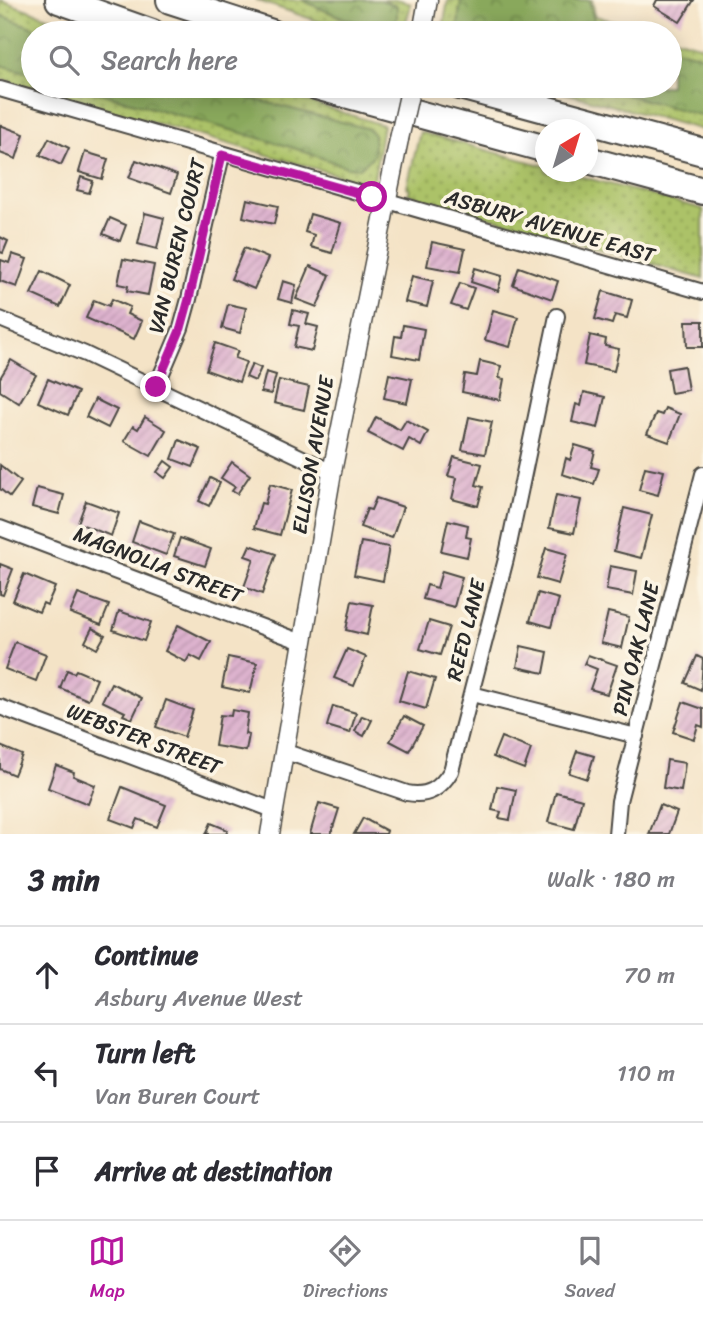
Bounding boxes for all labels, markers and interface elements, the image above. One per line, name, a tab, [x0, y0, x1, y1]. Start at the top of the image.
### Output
search box	[21, 21, 682, 98]
text: Search here	[101, 37, 238, 83]
icon: search	[45, 41, 83, 79]
north arrow	[535, 119, 598, 182]
street label: VAN BUREN COURT	[137, 153, 218, 337]
street label: ASBURY AVENUE EAST	[440, 178, 661, 275]
route start	[356, 181, 387, 212]
route end	[140, 371, 171, 402]
street label: ELLISON AVENUE	[280, 372, 346, 537]
street label: MAGNOLIA STREET	[68, 515, 250, 615]
street label: REED LANE	[435, 574, 497, 685]
street label: PIN OAK LANE	[601, 577, 671, 720]
street label: WEBSTER STREET	[61, 692, 229, 787]
text: 3 min	[28, 853, 100, 907]
text: Walk · 180 m	[547, 859, 675, 900]
text: Continue	[95, 932, 198, 978]
text: 70 m	[624, 955, 675, 996]
icon: ahead	[28, 956, 66, 994]
text: Asbury Avenue West	[95, 978, 303, 1019]
text: Turn left	[95, 1030, 195, 1076]
text: 110 m	[617, 1053, 675, 1094]
icon: left	[28, 1054, 66, 1092]
text: Van Buren Court	[95, 1076, 260, 1117]
text: Arrive at destination	[95, 1148, 332, 1194]
icon: arrive	[28, 1152, 66, 1190]
tab: Map	[88, 1232, 126, 1307]
tab: Directions	[303, 1232, 388, 1307]
tab: Saved	[565, 1232, 615, 1307]

